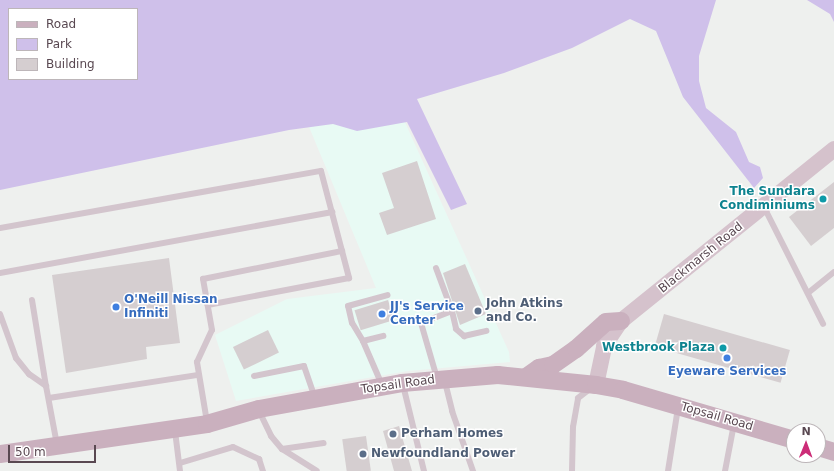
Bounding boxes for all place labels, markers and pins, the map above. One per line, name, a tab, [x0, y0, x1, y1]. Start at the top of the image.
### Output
place label: The Sundara Condiminiums	[719, 185, 815, 213]
marker: The Sundara Condiminiums	[818, 194, 828, 204]
place label: O'Neill Nissan Infiniti	[124, 293, 218, 321]
place label: John Atkins and Co.	[486, 297, 563, 325]
place label: JJ's Service Center	[390, 300, 464, 328]
marker: O'Neill Nissan Infiniti	[111, 302, 121, 312]
marker: John Atkins and Co.	[473, 306, 483, 316]
marker: JJ's Service Center	[377, 309, 387, 319]
place label: Westbrook Plaza	[602, 341, 715, 355]
marker: Westbrook Plaza	[718, 343, 728, 353]
marker: Eyeware Services	[722, 353, 732, 363]
place label: Eyeware Services	[668, 365, 786, 379]
place label: Perham Homes	[401, 427, 503, 441]
marker: Perham Homes	[388, 429, 398, 439]
place label: Newfoundland Power	[371, 447, 515, 461]
marker: Newfoundland Power	[358, 449, 368, 459]

